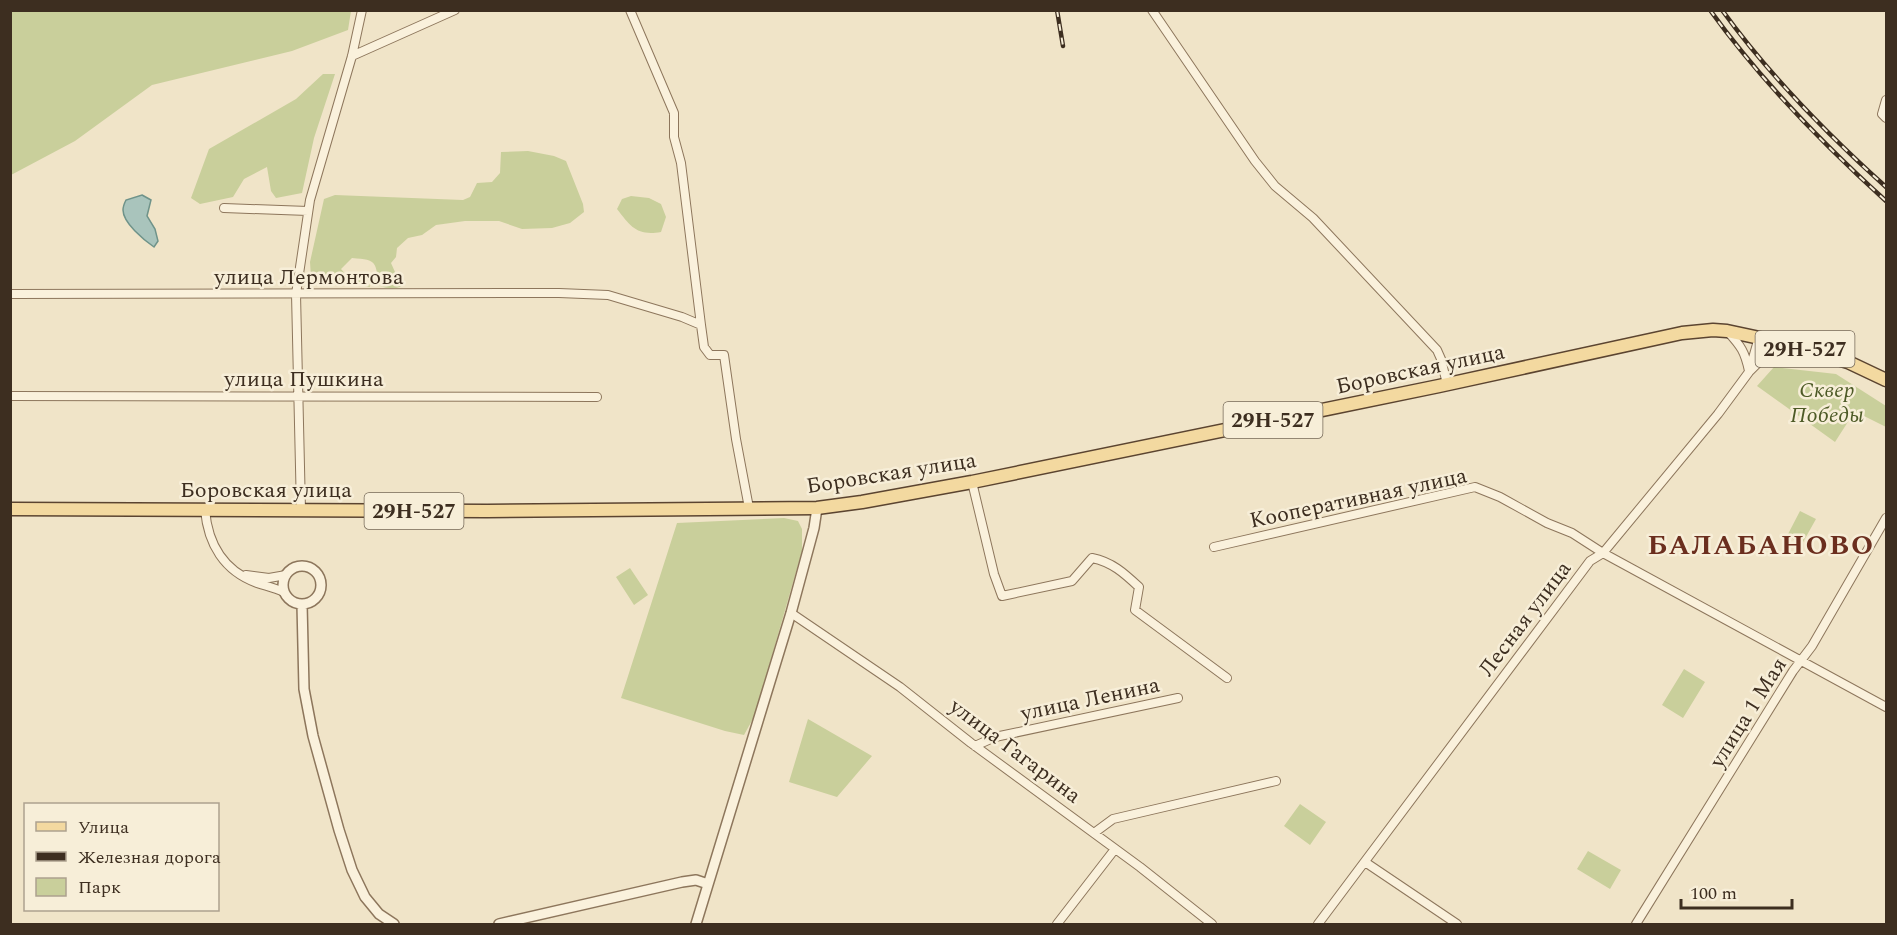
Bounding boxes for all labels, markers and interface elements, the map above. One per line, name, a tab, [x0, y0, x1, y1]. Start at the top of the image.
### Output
street label: улица Лермонтова	[213, 261, 404, 294]
road number: 29Н-527	[1756, 331, 1854, 367]
street label: Боровская улица	[1333, 335, 1508, 403]
street label: улица Пушкина	[223, 363, 384, 396]
park label: Сквер Победы	[1790, 374, 1864, 432]
road number: 29Н-527	[1224, 402, 1322, 438]
street label: Боровская улица	[804, 444, 979, 503]
street label: Кооперативная улица	[1247, 459, 1470, 538]
street label: Боровская улица	[180, 474, 352, 507]
road number: 29Н-527	[364, 493, 464, 529]
district label: БАЛАБАНОВО	[1647, 524, 1875, 567]
street label: Лесная улица	[1471, 554, 1580, 684]
street label: улица 1 Мая	[1701, 651, 1795, 775]
street label: улица Ленина	[1017, 669, 1163, 731]
street label: улица Гагарина	[941, 690, 1088, 812]
legend	[24, 803, 219, 911]
text: Улица	[78, 814, 129, 841]
text: Железная дорога	[78, 844, 221, 871]
scale bar	[1681, 872, 1792, 910]
text: Парк	[78, 874, 121, 901]
text: 100 m	[1690, 880, 1737, 907]

